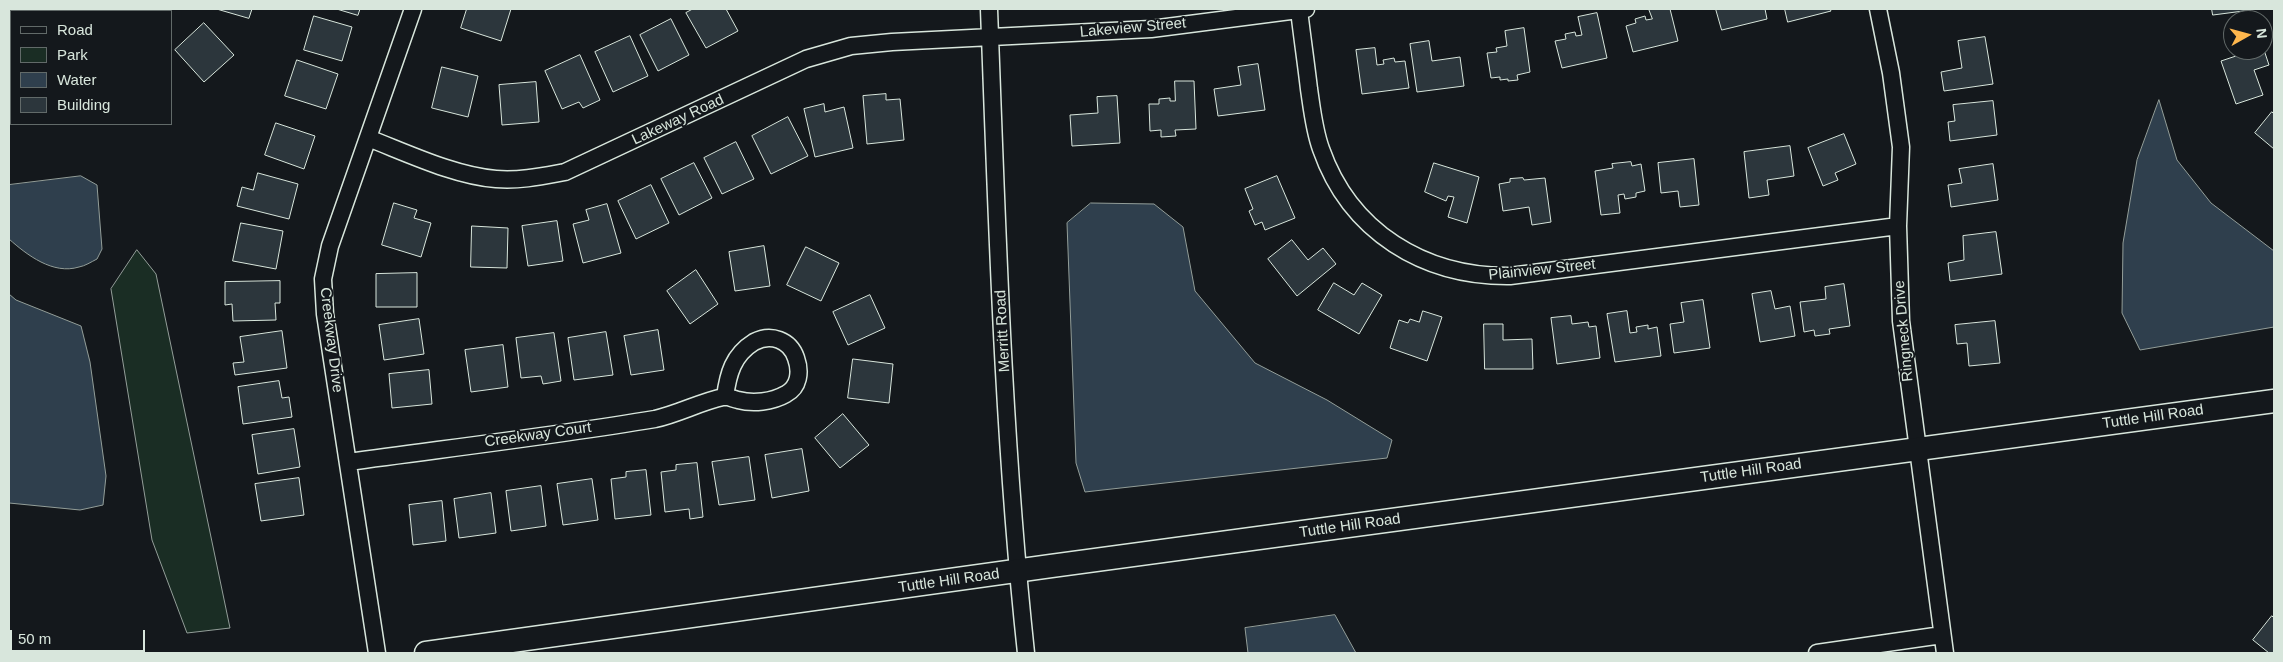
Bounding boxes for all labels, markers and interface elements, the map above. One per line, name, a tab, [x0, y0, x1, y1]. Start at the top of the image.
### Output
legend	[10, 10, 172, 125]
north arrow	[2223, 10, 2273, 60]
street label: Lakeview Street	[1079, 14, 1187, 42]
text: Road	[57, 21, 93, 38]
text: N	[2253, 27, 2270, 39]
text: Park	[57, 46, 88, 63]
text: Water	[57, 71, 96, 88]
street label: Lakeway Road	[629, 91, 727, 149]
text: Building	[57, 96, 110, 113]
street label: Plainview Street	[1488, 255, 1596, 285]
street label: Ringneck Drive	[1891, 280, 1917, 382]
street label: Creekway Drive	[316, 286, 346, 394]
street label: Merritt Road	[992, 289, 1014, 373]
street label: Tuttle Hill Road	[2101, 401, 2205, 433]
street label: Creekway Court	[484, 419, 592, 451]
street label: Tuttle Hill Road	[1699, 455, 1803, 487]
street label: Tuttle Hill Road	[1298, 510, 1402, 542]
street label: Tuttle Hill Road	[897, 565, 1001, 597]
scale bar	[12, 620, 148, 652]
text: 50 m	[18, 630, 51, 647]

